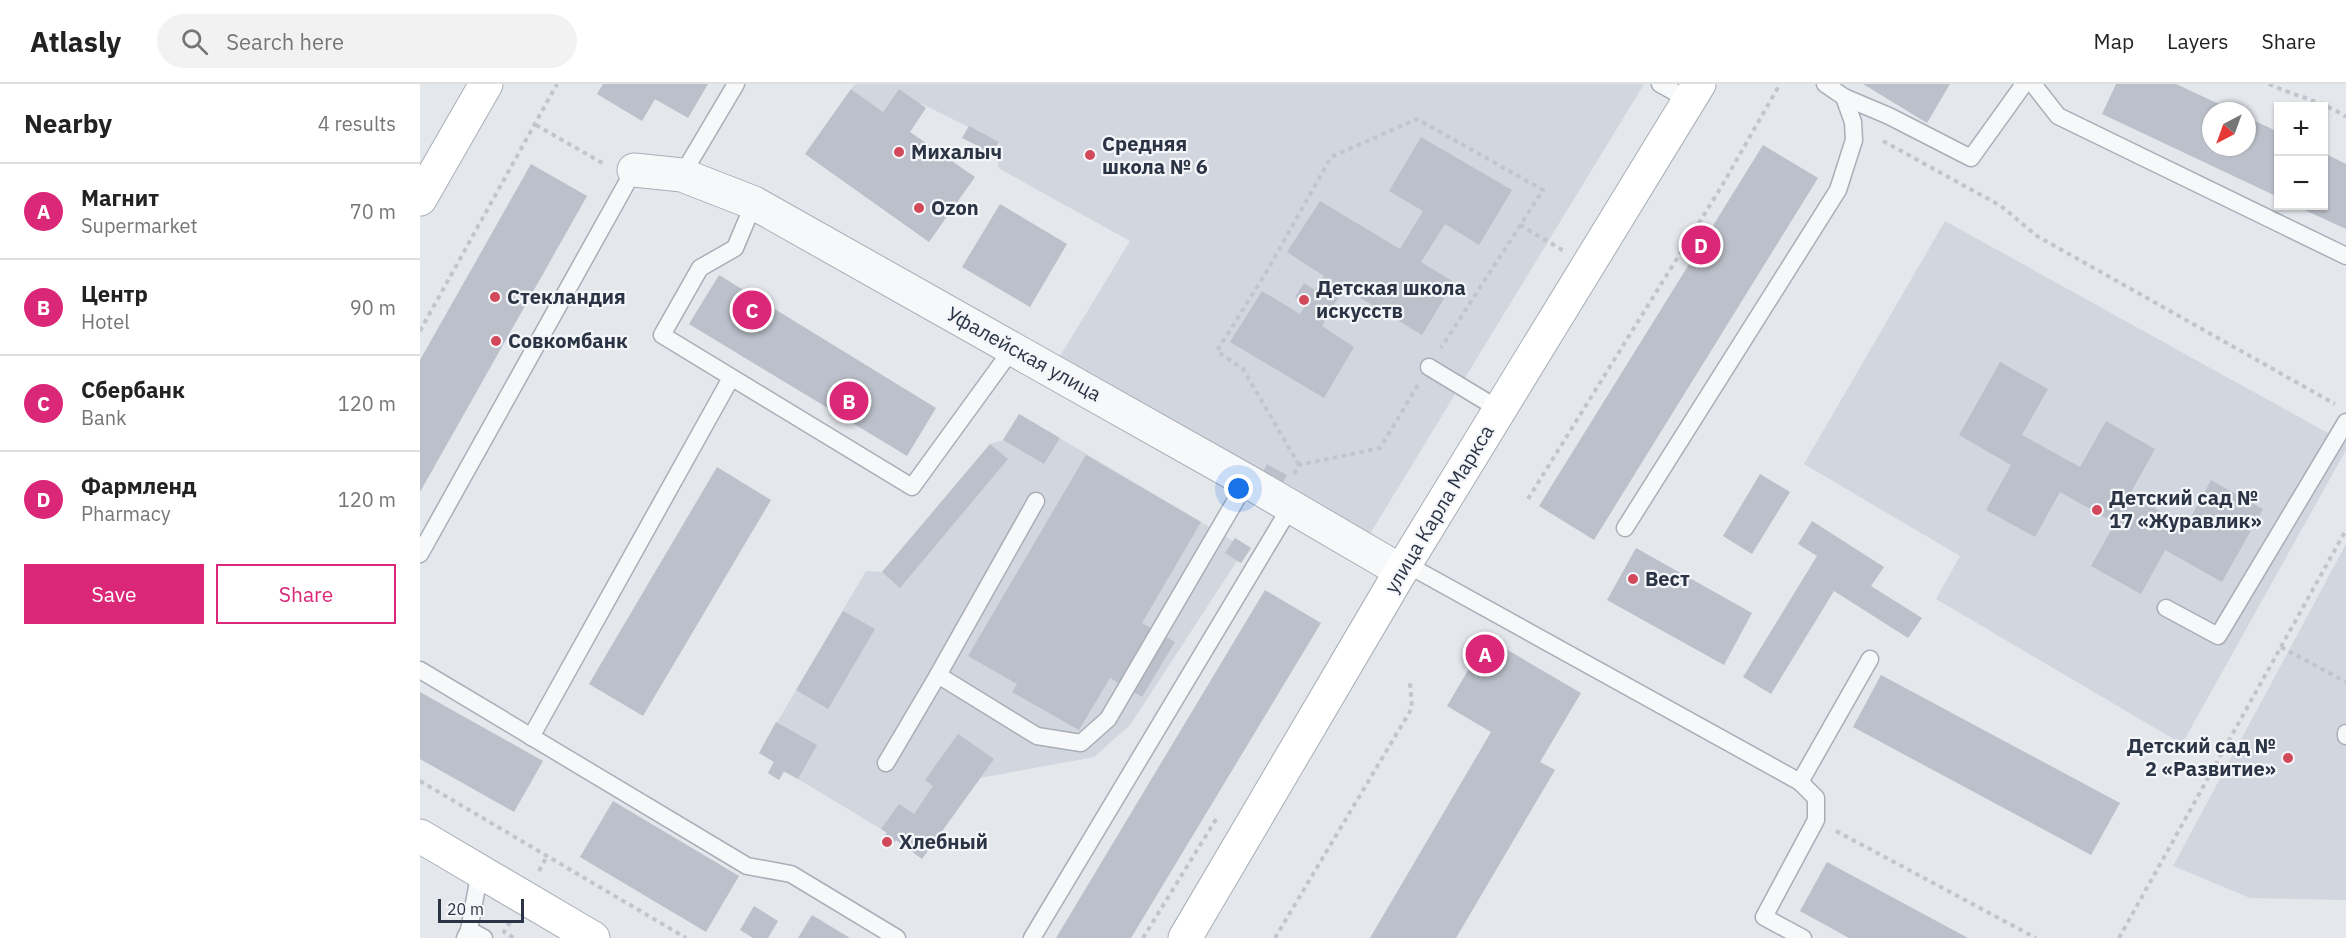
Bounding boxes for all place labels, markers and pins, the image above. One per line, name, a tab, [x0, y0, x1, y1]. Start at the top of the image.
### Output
place label: Средняя школа № 6	[1102, 130, 1208, 180]
place label: Михалыч	[911, 138, 1002, 165]
marker: Михалыч	[892, 145, 906, 159]
marker: Средняя школа № 6	[1083, 148, 1097, 162]
place label: Ozon	[931, 194, 979, 221]
marker: Ozon	[912, 201, 926, 215]
pin: D	[1682, 222, 1720, 268]
place label: Детская школа искусств	[1316, 274, 1466, 324]
place label: Стекландия	[507, 283, 626, 310]
pin: C	[732, 288, 772, 332]
marker: Стекландия	[488, 290, 502, 304]
marker: Детская школа искусств	[1297, 293, 1311, 307]
place label: Совкомбанк	[508, 327, 628, 354]
marker: Совкомбанк	[489, 334, 503, 348]
pin: B	[830, 378, 868, 424]
place label: Детский сад № 17 «Журавлик»	[2109, 484, 2262, 534]
marker: Детский сад № 17 «Журавлик»	[2090, 503, 2104, 517]
place label: Вест	[1645, 565, 1690, 592]
marker: Вест	[1626, 572, 1640, 586]
pin: A	[1466, 632, 1504, 676]
place label: Детский сад № 2 «Развитие»	[2127, 732, 2276, 782]
marker: Детский сад № 2 «Развитие»	[2281, 751, 2295, 765]
place label: Хлебный	[899, 828, 988, 855]
marker: Хлебный	[880, 835, 894, 849]

